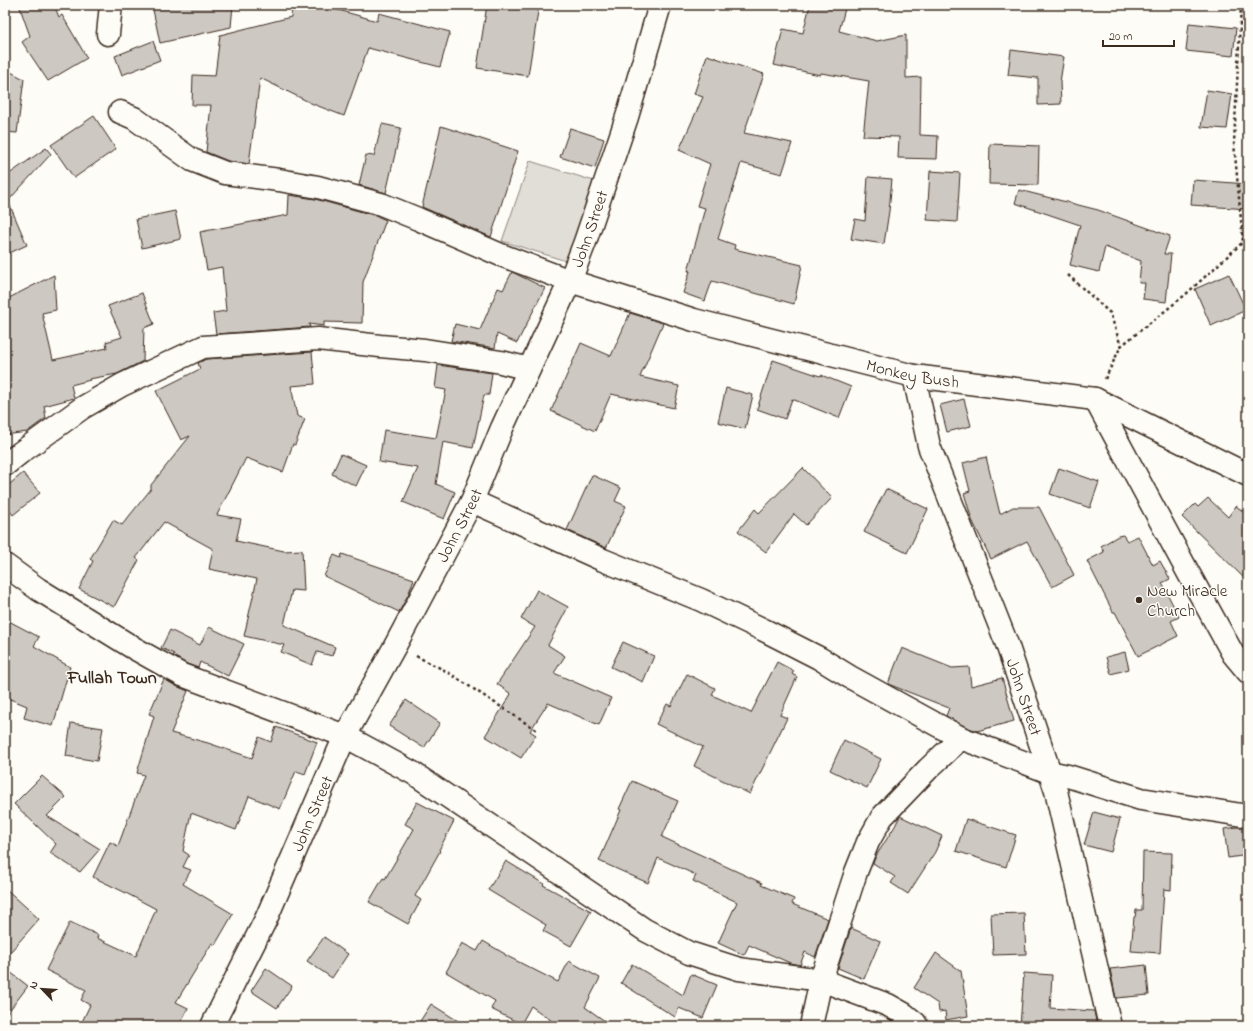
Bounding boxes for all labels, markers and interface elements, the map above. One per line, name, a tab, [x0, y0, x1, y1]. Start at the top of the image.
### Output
scale bar	[1103, 22, 1174, 48]
text: 20 m	[1109, 28, 1132, 46]
street label: John Street	[565, 187, 616, 271]
street label: Monkey Bush	[863, 353, 960, 396]
street label: John Street	[431, 485, 490, 567]
place label: New Miracle Church	[1147, 579, 1228, 624]
marker: New Miracle Church	[1134, 595, 1144, 605]
street label: John Street	[999, 655, 1048, 740]
district label: Fullah Town	[66, 666, 157, 692]
street label: John Street	[286, 772, 341, 856]
north arrow	[22, 969, 62, 1009]
text: N	[25, 978, 43, 992]

